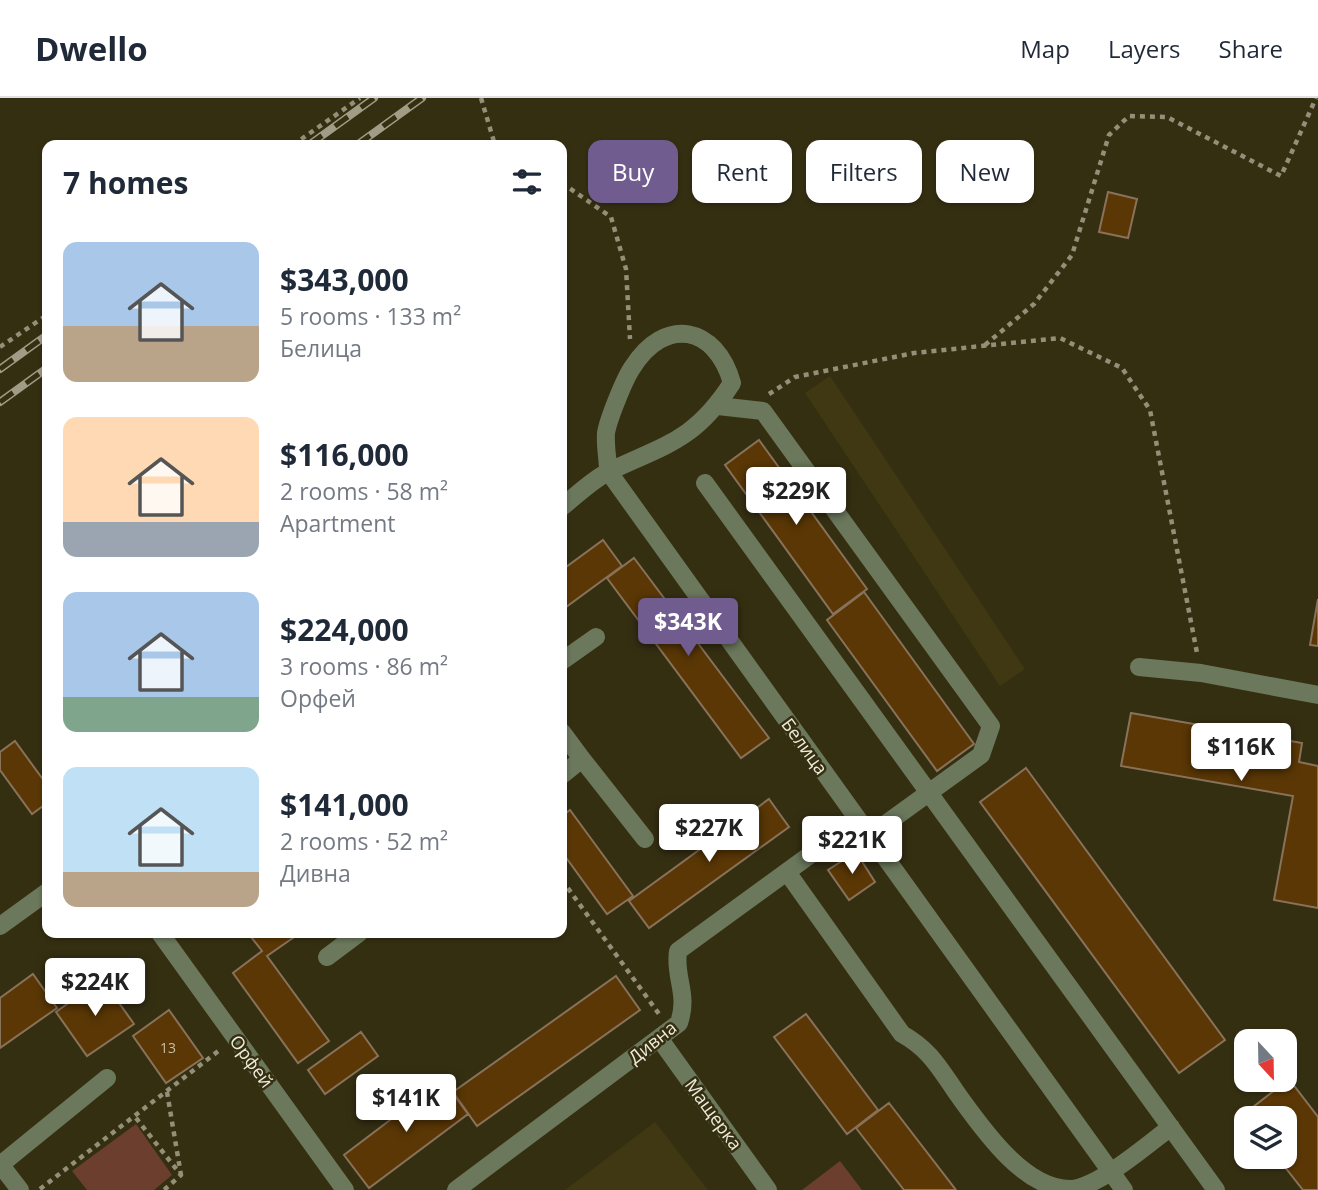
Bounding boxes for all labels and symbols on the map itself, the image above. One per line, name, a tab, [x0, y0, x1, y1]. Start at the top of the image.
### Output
pin: $229K	[747, 468, 845, 527]
pin: $343K	[639, 598, 737, 658]
street label: Белица	[776, 713, 834, 779]
pin: $116K	[1192, 724, 1290, 783]
pin: $227K	[660, 804, 758, 864]
pin: $221K	[803, 816, 901, 876]
pin: $224K	[46, 958, 144, 1018]
street label: Дивна	[623, 1015, 681, 1069]
north arrow	[1234, 1029, 1297, 1092]
street label: Орфей	[225, 1030, 279, 1092]
house number: 13	[160, 1038, 176, 1057]
street label: Мащерка	[680, 1073, 748, 1155]
pin: $141K	[357, 1074, 455, 1134]

